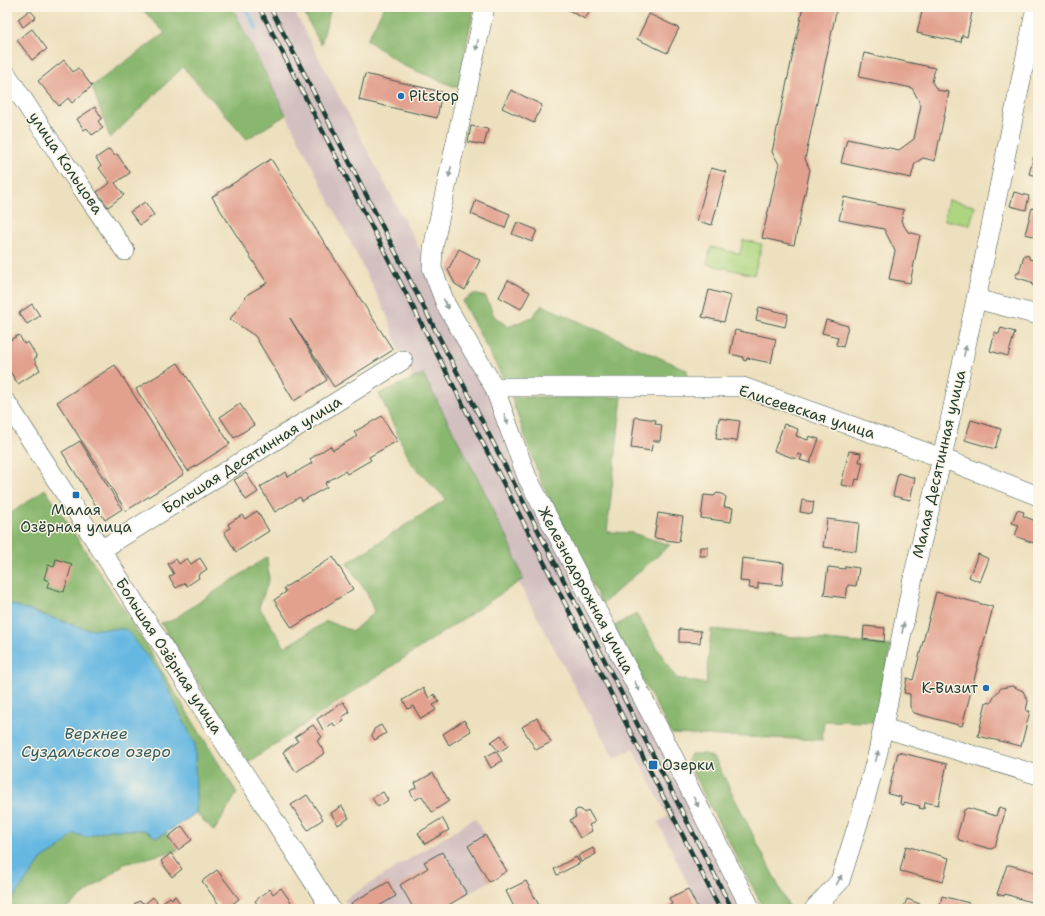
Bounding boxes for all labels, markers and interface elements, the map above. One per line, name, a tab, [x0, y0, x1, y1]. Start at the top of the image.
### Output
one-way arrow	[473, 39, 479, 51]
place label: Pitstop	[409, 86, 459, 106]
marker: Pitstop	[396, 91, 406, 101]
street label: улица Кольцова	[24, 108, 108, 219]
one-way arrow	[446, 166, 452, 178]
one-way arrow	[443, 298, 449, 310]
one-way arrow	[963, 345, 969, 357]
street label: Малая Десятинная улица	[908, 367, 971, 560]
street label: Елисеевская улица	[736, 381, 878, 444]
street label: Большая Десятинная улица	[159, 391, 346, 519]
one-way arrow	[503, 414, 509, 426]
marker: Малая Озёрная улица	[71, 490, 81, 500]
place label: Малая Озёрная улица	[20, 500, 132, 537]
street label: Железнодорожная улица	[533, 503, 639, 678]
street label: Большая Озёрная улица	[111, 574, 227, 738]
one-way arrow	[900, 622, 906, 634]
place label: К-Визит	[921, 678, 978, 698]
one-way arrow	[633, 681, 640, 692]
marker: К-Визит	[981, 683, 991, 693]
water label: Верхнее Суздальское озеро	[21, 723, 171, 762]
one-way arrow	[875, 749, 881, 762]
place label: Озерки	[662, 755, 715, 775]
marker: Озерки	[647, 759, 659, 771]
one-way arrow	[693, 796, 699, 808]
one-way arrow	[836, 874, 842, 886]

